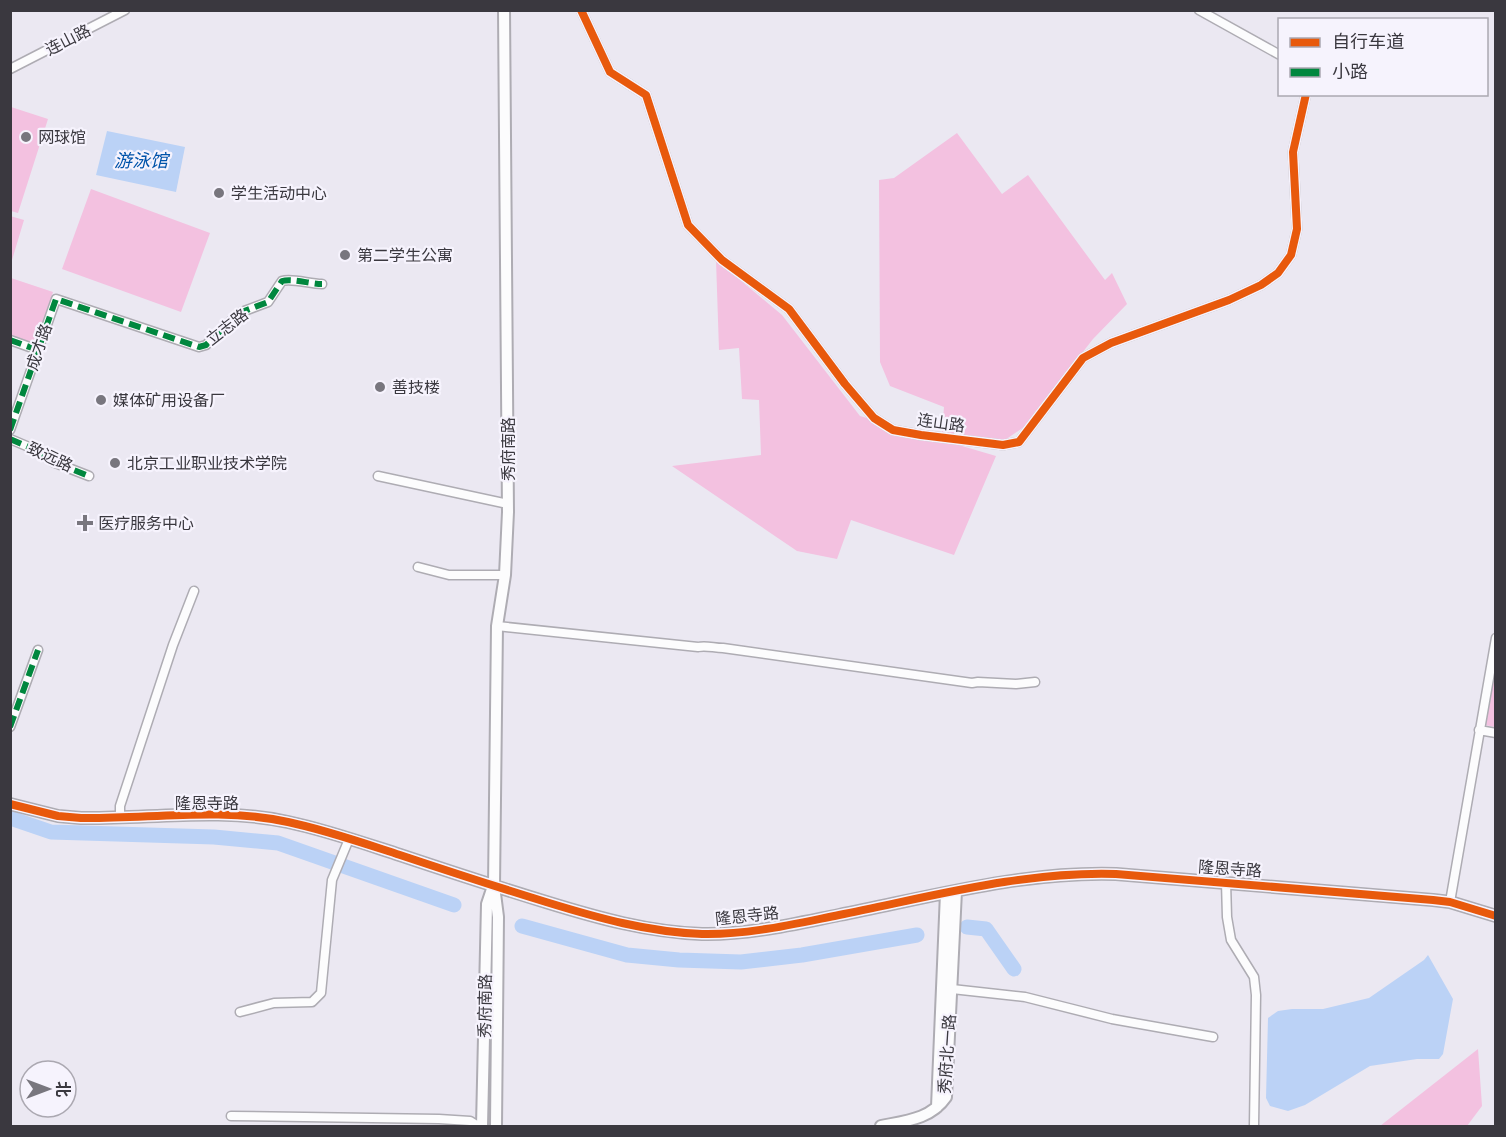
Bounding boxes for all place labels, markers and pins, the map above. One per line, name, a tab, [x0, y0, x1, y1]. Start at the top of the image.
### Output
place label: 网球馆	[38, 129, 86, 146]
marker: 网球馆	[19, 130, 33, 144]
place label: 学生活动中心	[231, 185, 327, 202]
marker: 学生活动中心	[212, 186, 226, 200]
place label: 第二学生公寓	[357, 247, 453, 264]
marker: 第二学生公寓	[338, 248, 352, 262]
place label: 善技楼	[392, 379, 440, 396]
marker: 善技楼	[373, 380, 387, 394]
place label: 媒体矿用设备厂	[113, 392, 225, 409]
marker: 媒体矿用设备厂	[94, 393, 108, 407]
place label: 北京工业职业技术学院	[127, 455, 287, 472]
marker: 北京工业职业技术学院	[108, 456, 122, 470]
marker: 医疗服务中心	[76, 514, 94, 532]
place label: 医疗服务中心	[98, 515, 194, 532]

